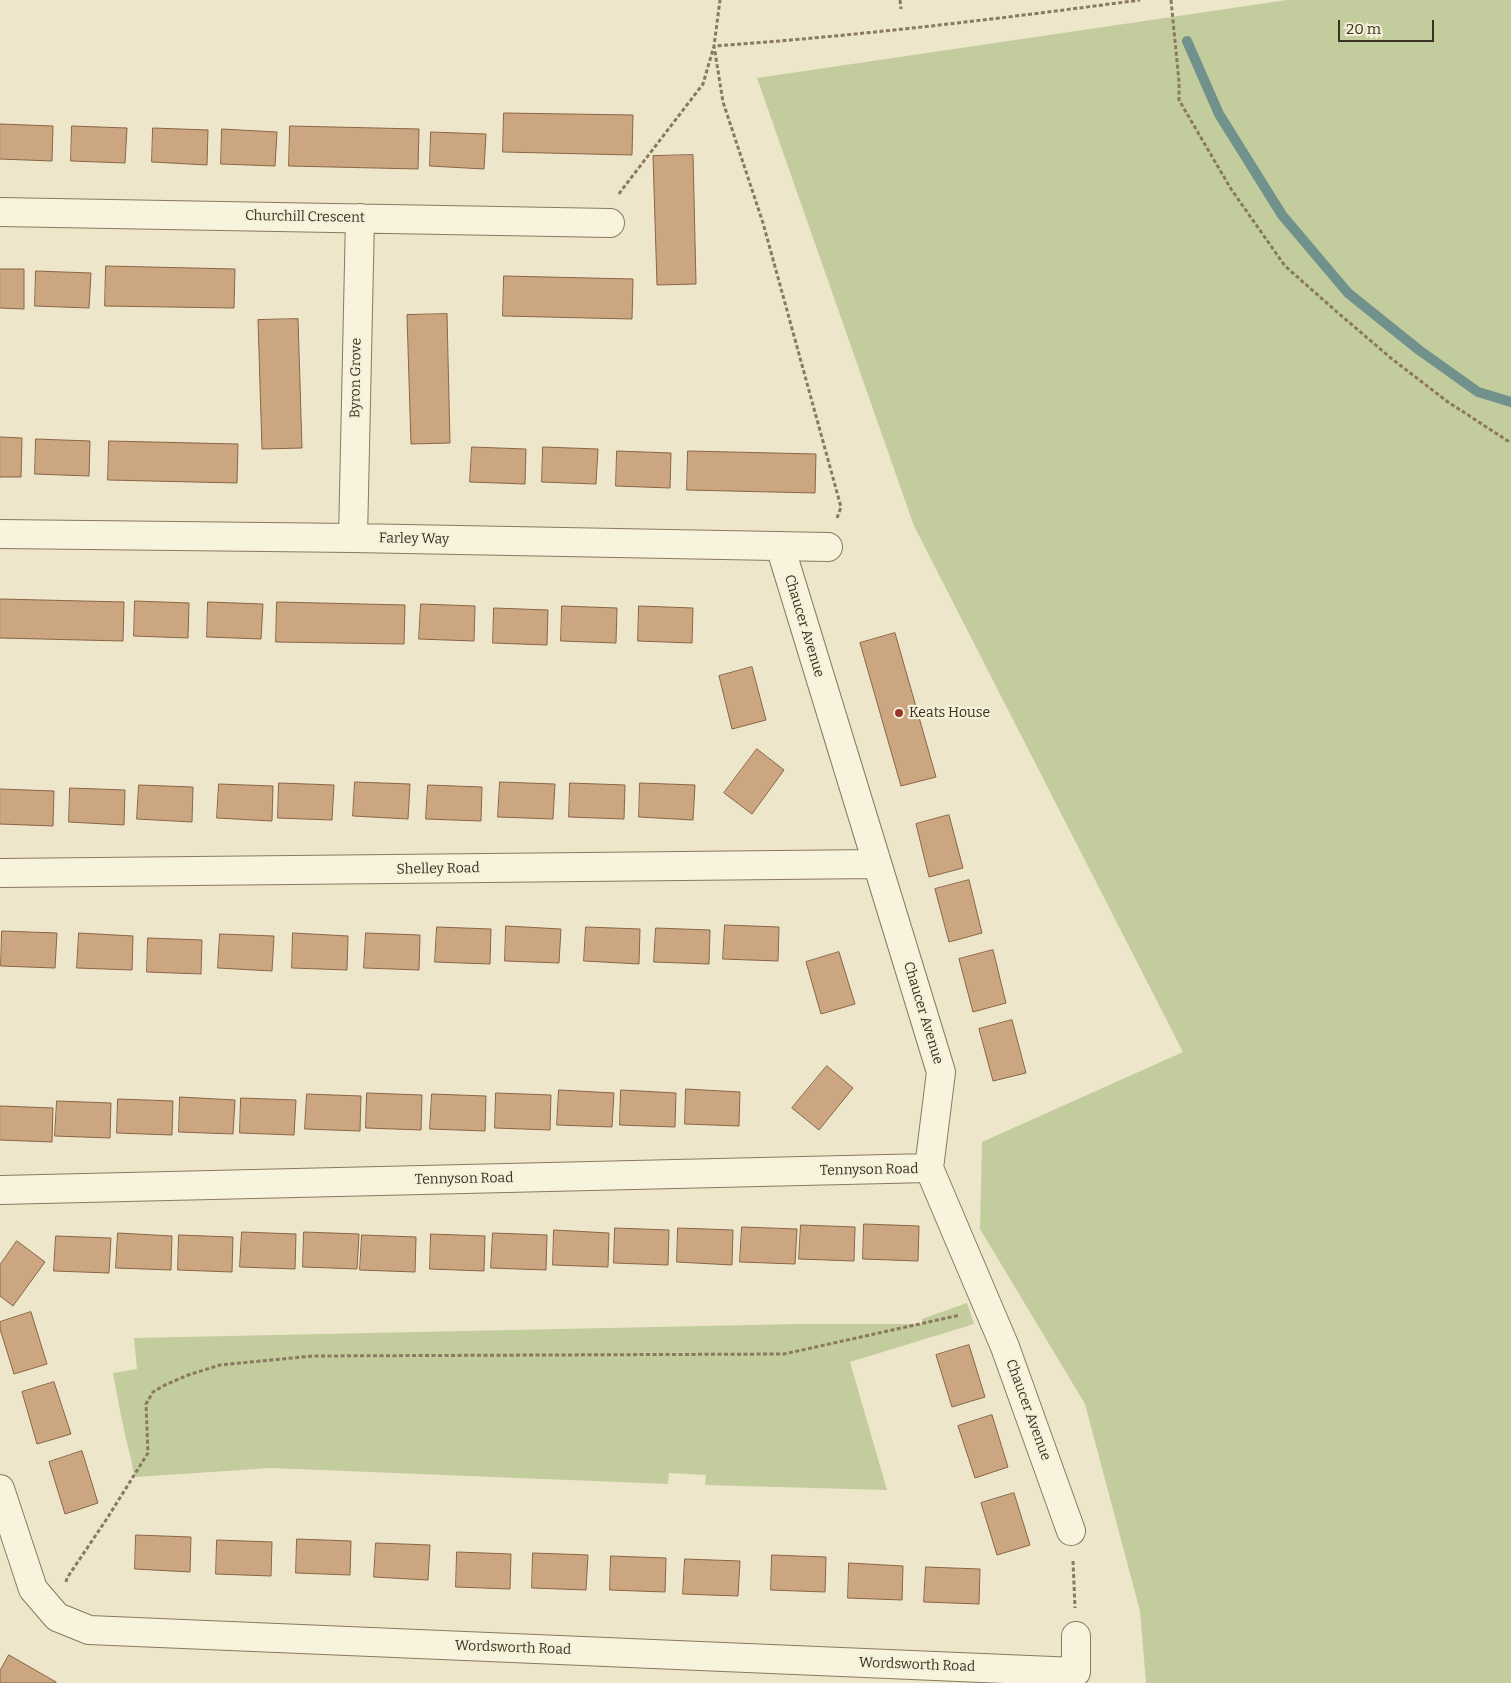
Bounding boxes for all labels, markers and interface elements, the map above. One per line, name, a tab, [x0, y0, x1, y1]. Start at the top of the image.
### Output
scale bar	[1341, 10, 1437, 42]
text: 20 m	[1346, 20, 1381, 38]
street label: Churchill Crescent	[245, 208, 365, 226]
street label: Byron Grove	[347, 338, 365, 418]
street label: Farley Way	[379, 530, 449, 548]
street label: Chaucer Avenue	[780, 573, 828, 679]
place label: Keats House	[909, 705, 990, 721]
marker: Keats House	[893, 707, 905, 719]
street label: Shelley Road	[396, 860, 480, 878]
street label: Chaucer Avenue	[899, 960, 947, 1066]
street label: Tennyson Road	[819, 1161, 919, 1179]
street label: Tennyson Road	[414, 1170, 514, 1188]
street label: Chaucer Avenue	[1002, 1357, 1054, 1463]
street label: Wordsworth Road	[454, 1638, 572, 1658]
street label: Wordsworth Road	[858, 1655, 976, 1675]

